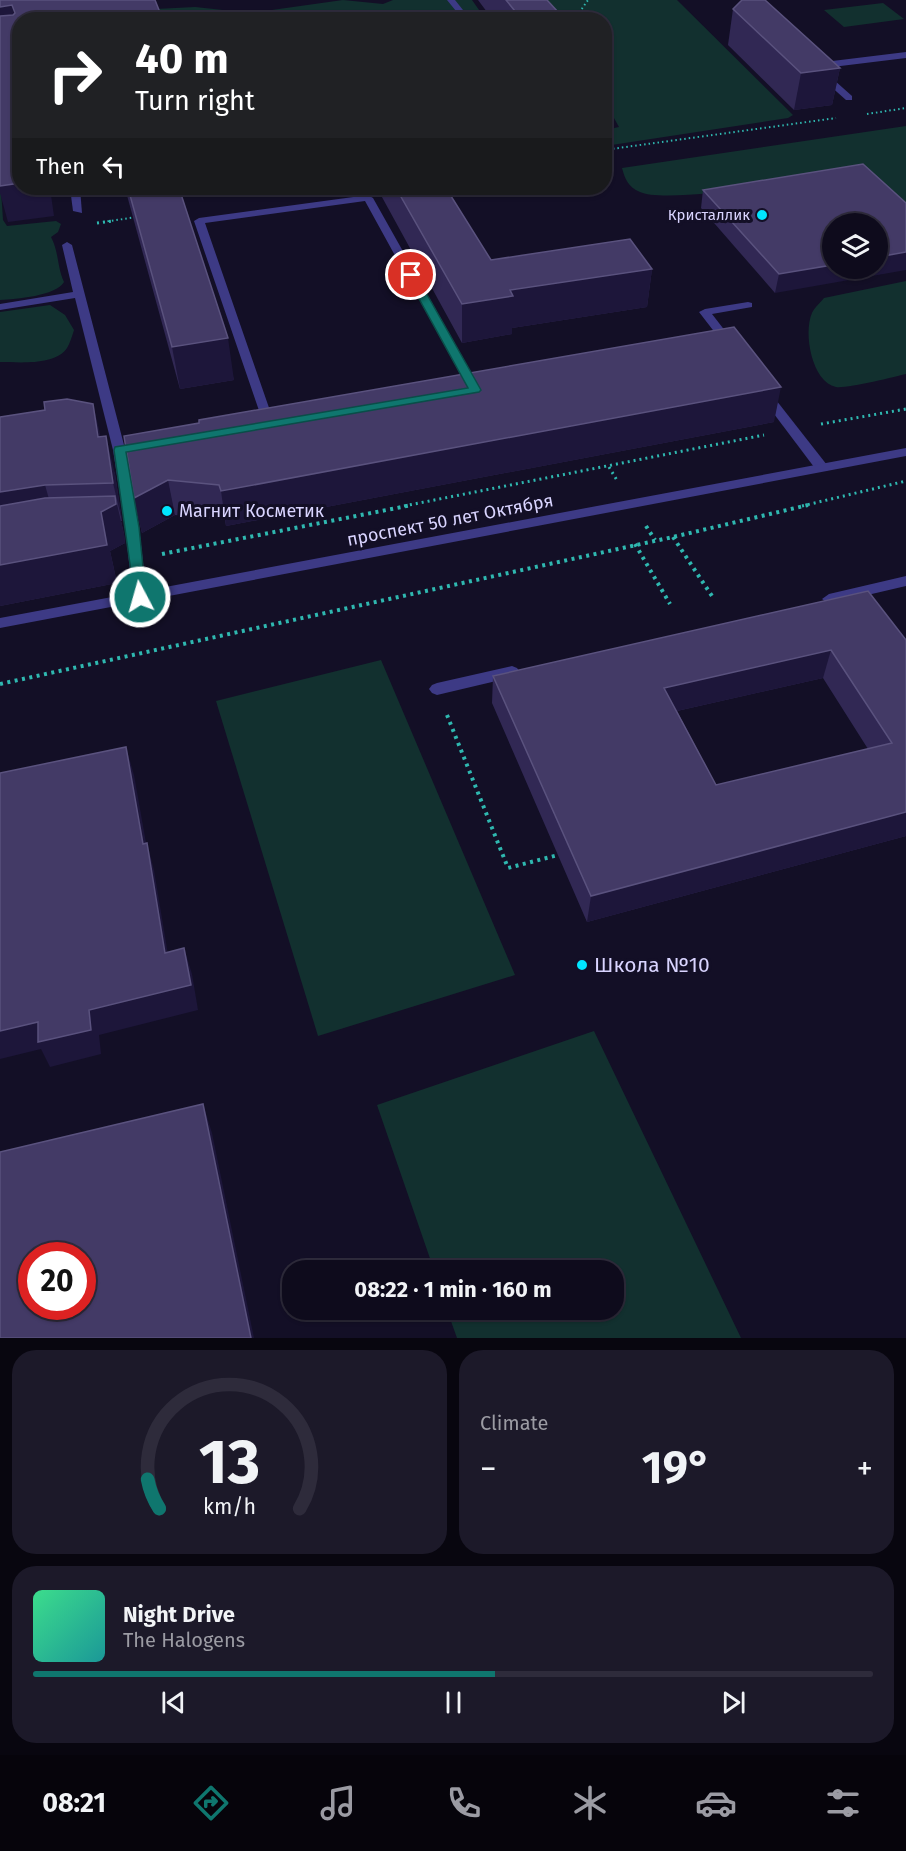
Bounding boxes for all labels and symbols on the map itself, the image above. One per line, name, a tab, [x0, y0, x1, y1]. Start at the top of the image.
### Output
place label: Кристаллик	[668, 206, 750, 224]
marker: Кристаллик	[755, 208, 769, 222]
pin	[385, 249, 436, 300]
street label: проспект 50 лет Октября	[345, 489, 555, 551]
place label: Магнит Косметик	[179, 500, 325, 522]
marker: Магнит Косметик	[160, 504, 174, 518]
position arrow	[108, 565, 172, 629]
place label: Школа №10	[594, 952, 710, 978]
marker: Школа №10	[575, 958, 589, 972]
speed limit sign: 20	[18, 1242, 96, 1320]

